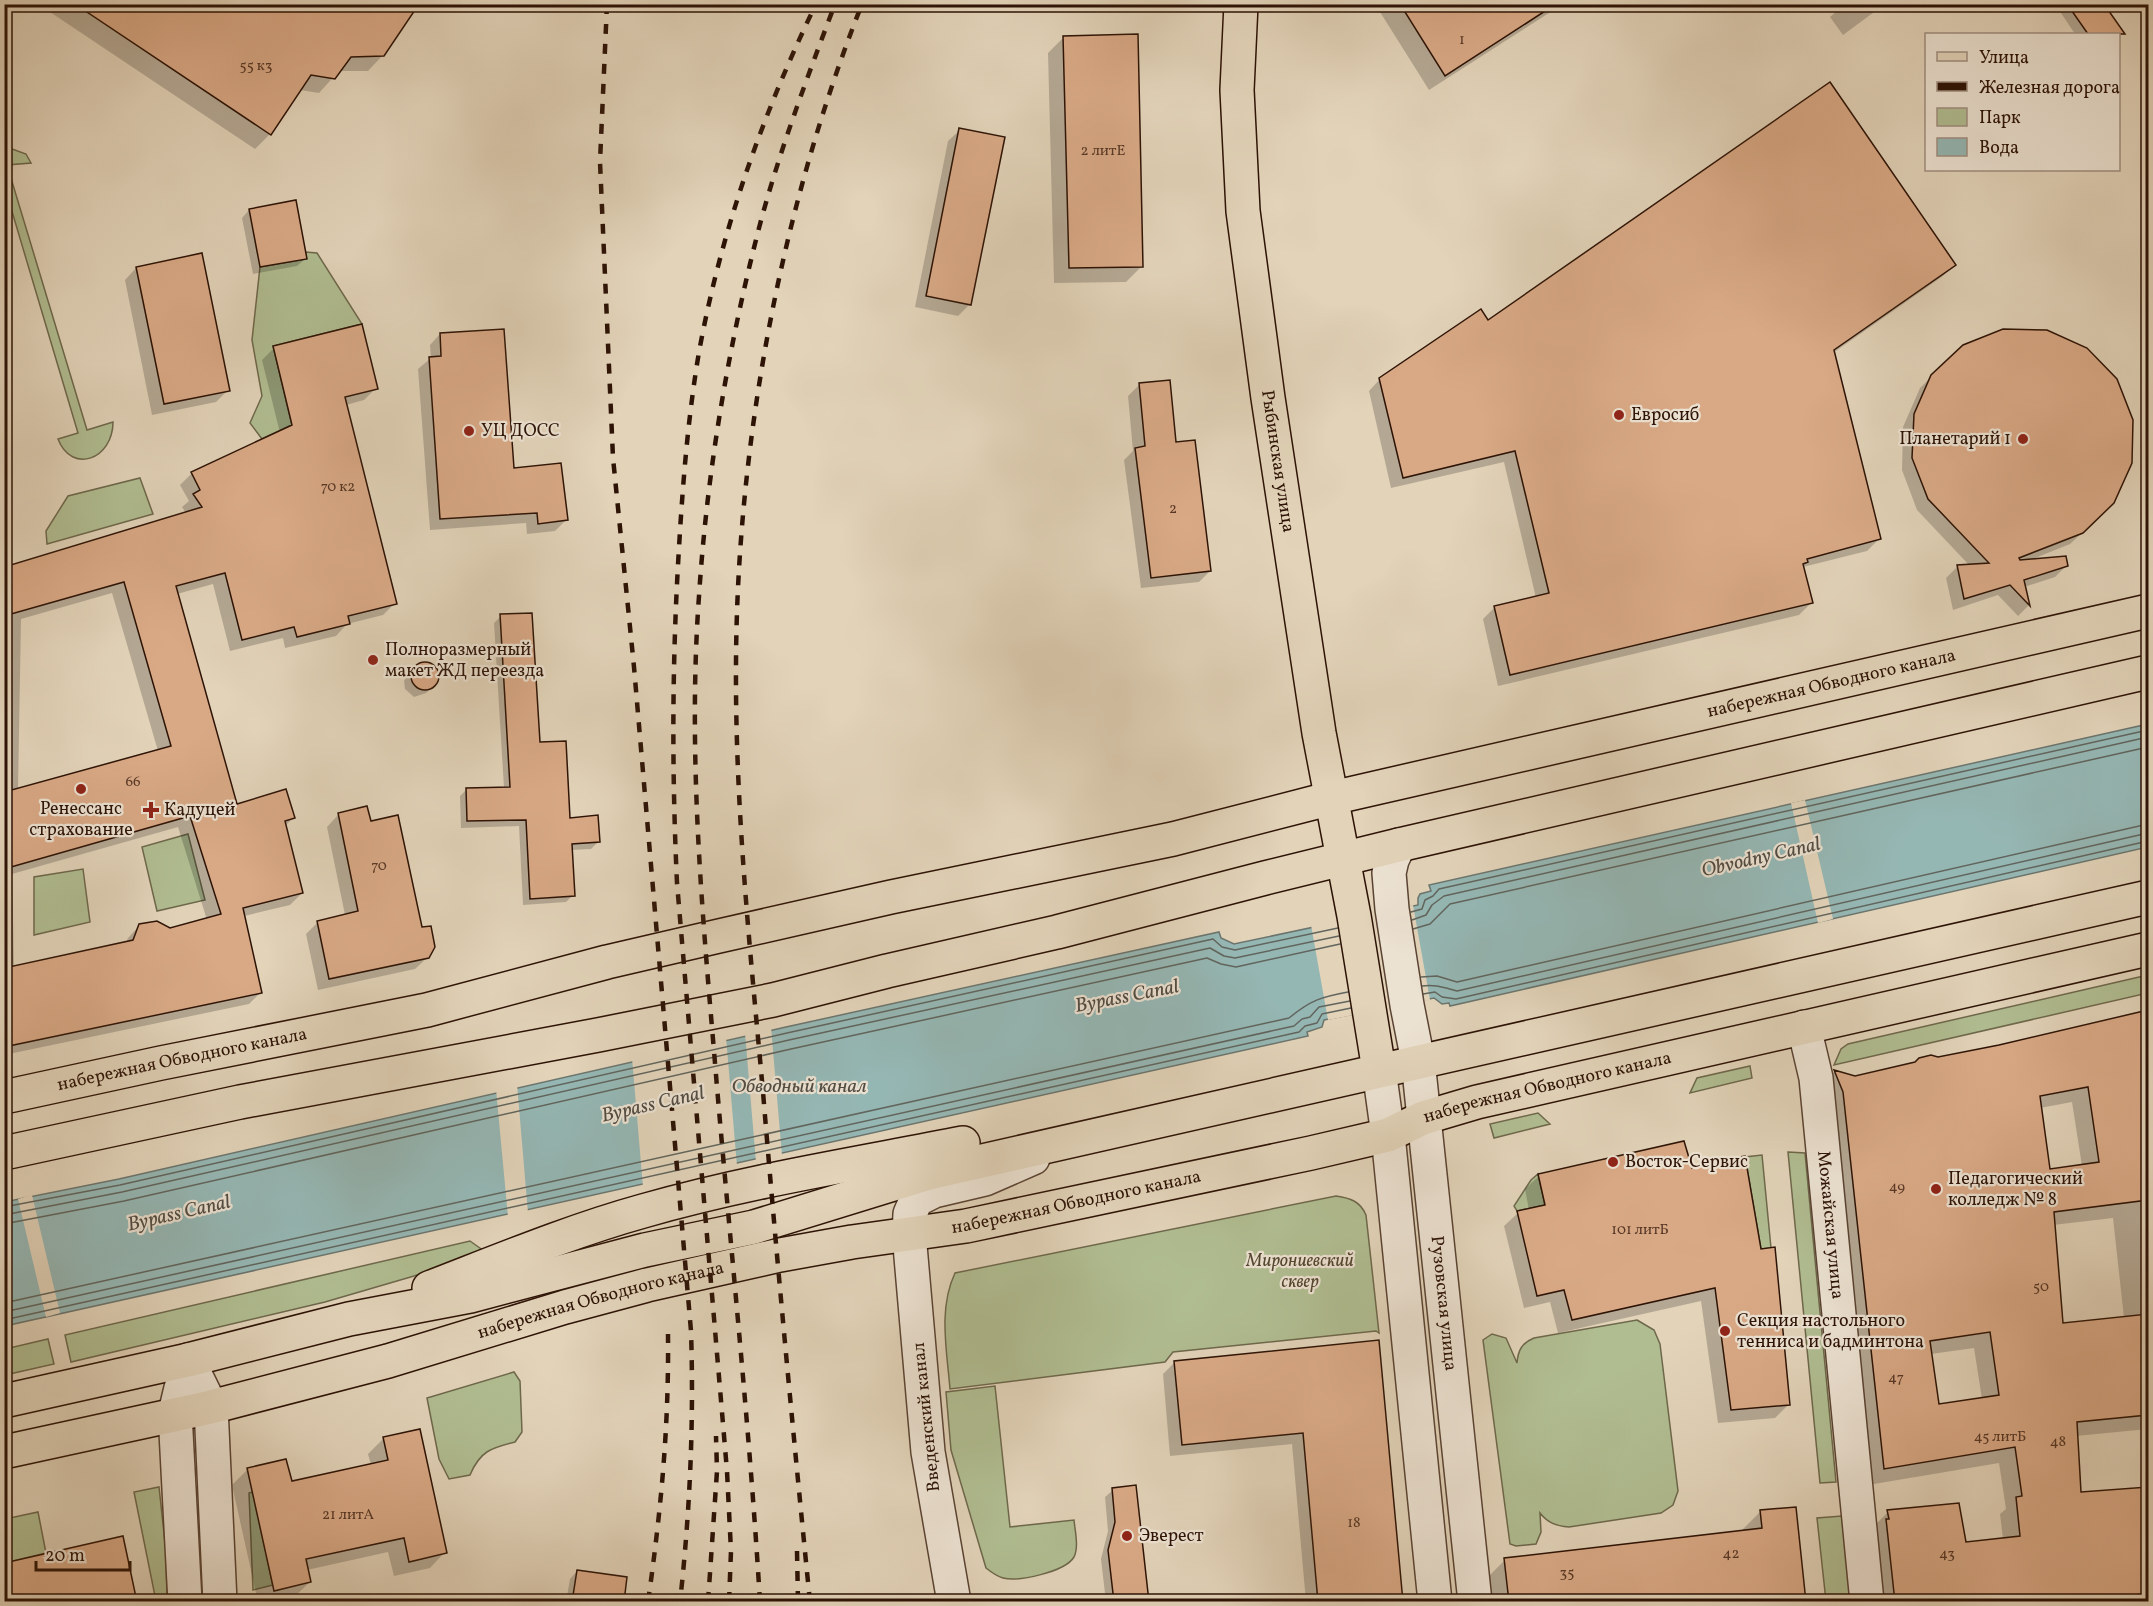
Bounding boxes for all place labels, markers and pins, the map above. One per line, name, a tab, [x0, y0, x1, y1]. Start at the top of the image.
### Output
place label: Евросиб	[1631, 403, 1699, 428]
marker: Евросиб	[1612, 408, 1626, 422]
place label: УЦ ДОСС	[481, 419, 560, 444]
marker: УЦ ДОСС	[462, 424, 476, 438]
place label: Планетарий 1	[1899, 427, 2011, 452]
marker: Планетарий 1	[2016, 432, 2030, 446]
place label: Полноразмерный макет ЖД переезда	[385, 638, 544, 684]
marker: Полноразмерный макет ЖД переезда	[366, 653, 380, 667]
marker: Ренессанс страхование	[74, 782, 88, 796]
place label: Ренессанс страхование	[29, 797, 133, 843]
place label: Кадуцей	[164, 798, 236, 823]
marker: Кадуцей	[142, 801, 160, 819]
place label: Восток-Сервис	[1625, 1150, 1748, 1175]
marker: Восток-Сервис	[1606, 1155, 1620, 1169]
place label: Педагогический колледж № 8	[1948, 1167, 2083, 1213]
marker: Педагогический колледж № 8	[1929, 1182, 1943, 1196]
place label: Секция настольного тенниса и бадминтона	[1737, 1309, 1924, 1355]
marker: Секция настольного тенниса и бадминтона	[1718, 1324, 1732, 1338]
place label: Эверест	[1139, 1524, 1204, 1549]
marker: Эверест	[1120, 1529, 1134, 1543]

